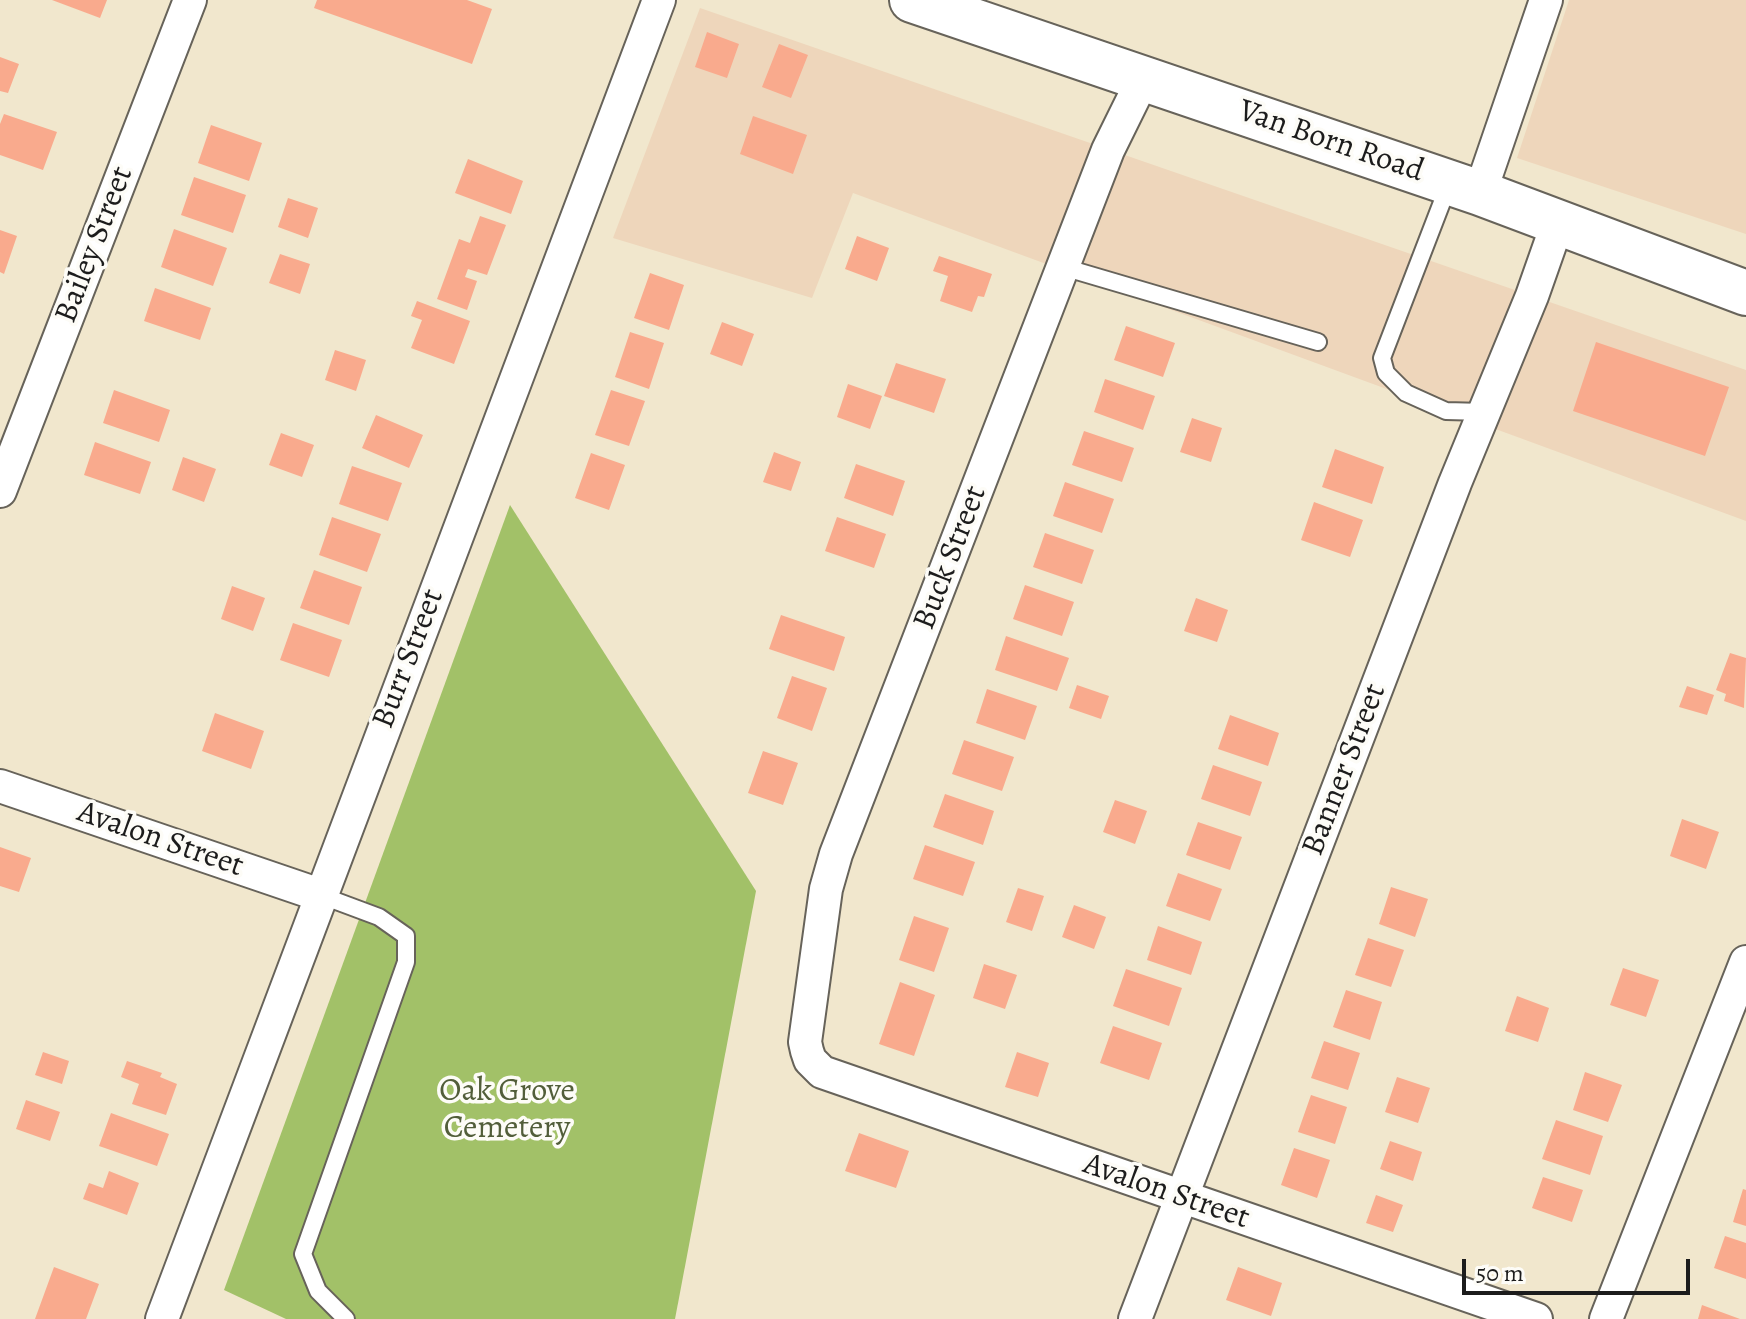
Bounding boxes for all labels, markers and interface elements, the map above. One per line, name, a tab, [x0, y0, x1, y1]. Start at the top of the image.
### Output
street label: Van Born Road	[1233, 92, 1429, 192]
street label: Bailey Street	[48, 161, 142, 329]
street label: Buck Street	[906, 481, 996, 635]
street label: Burr Street	[365, 584, 453, 734]
street label: Banner Street	[1295, 679, 1395, 861]
street label: Avalon Street	[72, 794, 248, 886]
park label: Oak Grove Cemetery	[439, 1073, 575, 1148]
street label: Avalon Street	[1078, 1146, 1254, 1238]
scale bar	[1466, 1243, 1694, 1293]
text: 50 m	[1476, 1257, 1524, 1289]

